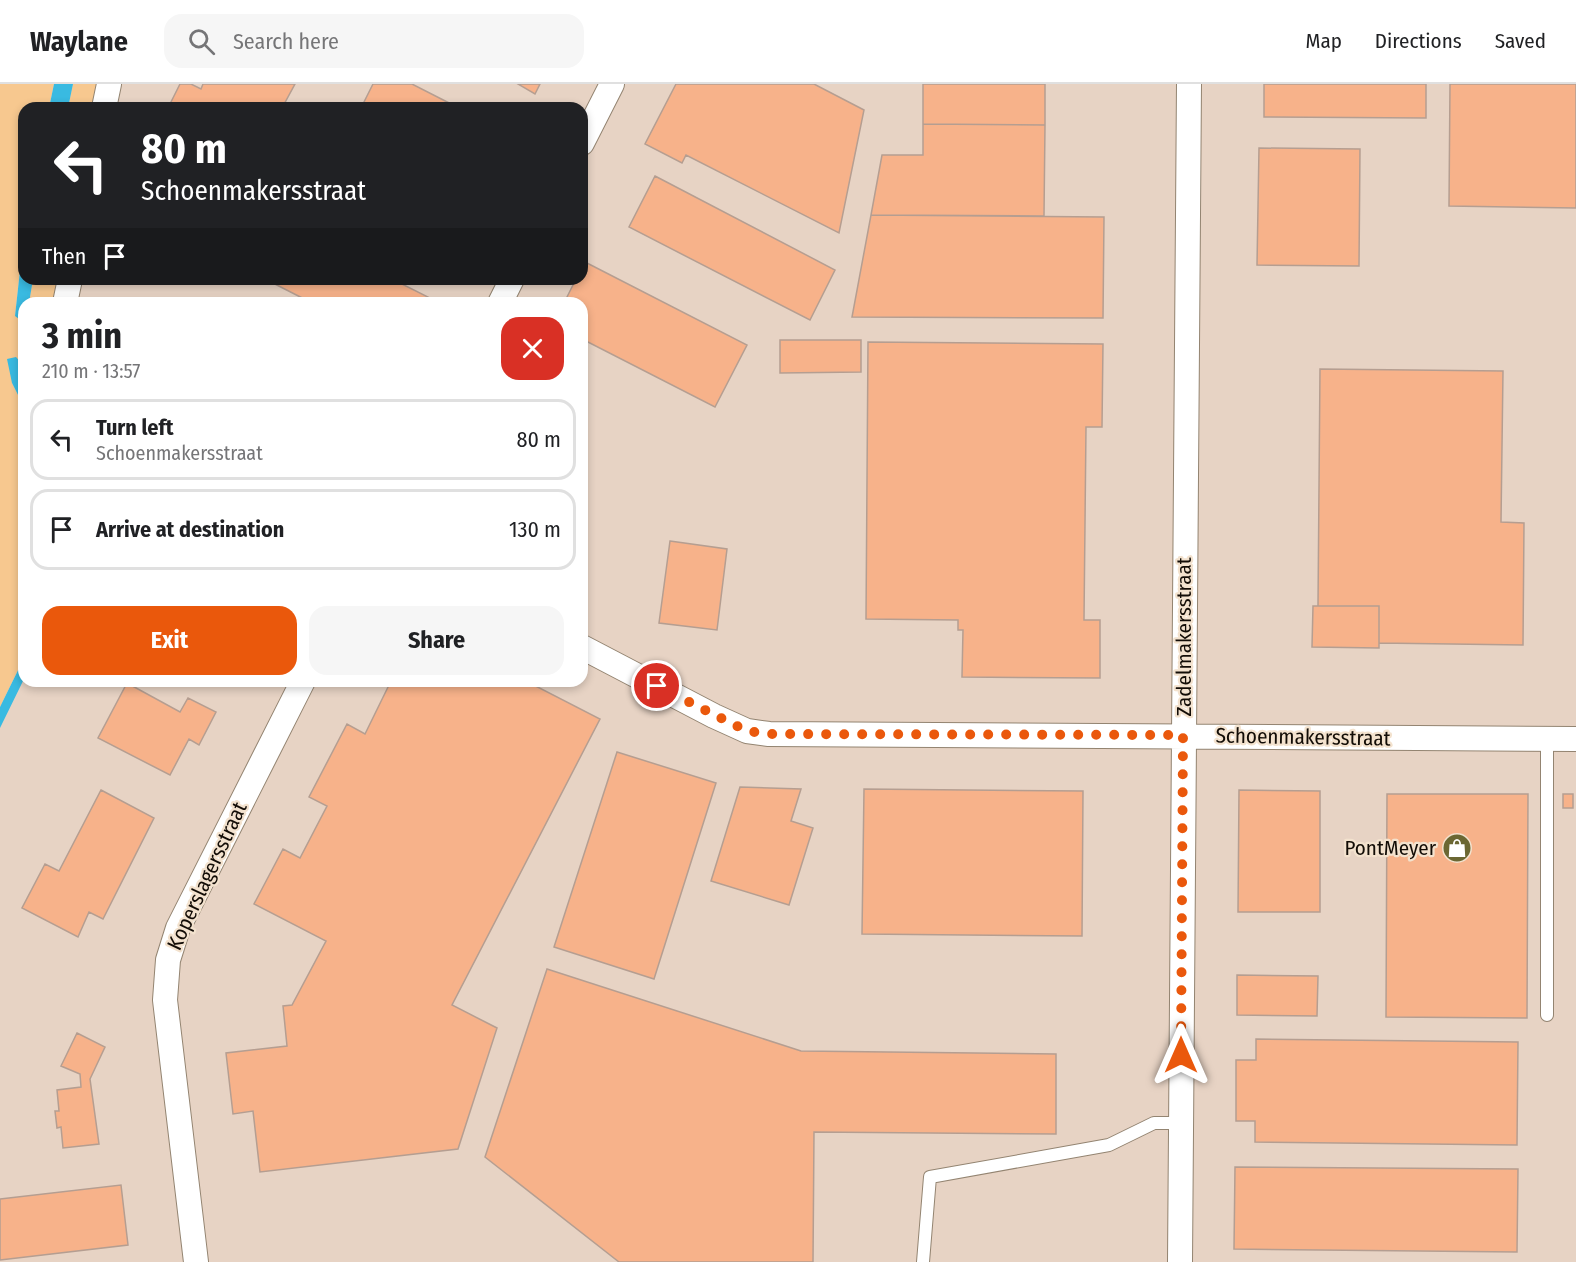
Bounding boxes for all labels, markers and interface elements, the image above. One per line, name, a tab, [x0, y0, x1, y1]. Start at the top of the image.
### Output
search box	[164, 14, 584, 68]
text: Waylane	[30, 25, 128, 58]
icon: search	[185, 25, 218, 58]
text: Search here	[233, 28, 339, 55]
text: Map	[1305, 28, 1342, 54]
text: Directions	[1375, 28, 1462, 54]
text: Saved	[1495, 28, 1546, 54]
text: 80 m	[141, 124, 227, 174]
icon: left	[42, 126, 120, 204]
text: Schoenmakersstraat	[141, 175, 366, 207]
icon: arrive	[98, 240, 131, 273]
text: Then	[42, 243, 86, 270]
text: 3 min	[42, 314, 122, 358]
button: close	[501, 317, 564, 380]
text: 210 m · 13:57	[42, 359, 140, 383]
text: Turn left	[96, 414, 174, 441]
icon: left	[45, 423, 78, 456]
text: 80 m	[516, 426, 561, 453]
text: Schoenmakersstraat	[96, 441, 263, 465]
icon: arrive	[45, 513, 78, 546]
text: Arrive at destination	[96, 516, 284, 543]
text: 130 m	[509, 516, 561, 543]
street label: Zadelmakersstraat	[1171, 557, 1197, 717]
button: Exit	[42, 606, 297, 675]
button: Share	[309, 606, 564, 675]
pin	[631, 660, 682, 711]
icon: arrive	[640, 669, 673, 702]
street label: Schoenmakersstraat	[1215, 722, 1391, 752]
street label: Koperslagersstraat	[161, 798, 253, 954]
shop icon: PontMeyer	[1441, 832, 1473, 864]
place label: PontMeyer	[1344, 835, 1437, 861]
position arrow	[1149, 1023, 1213, 1087]

